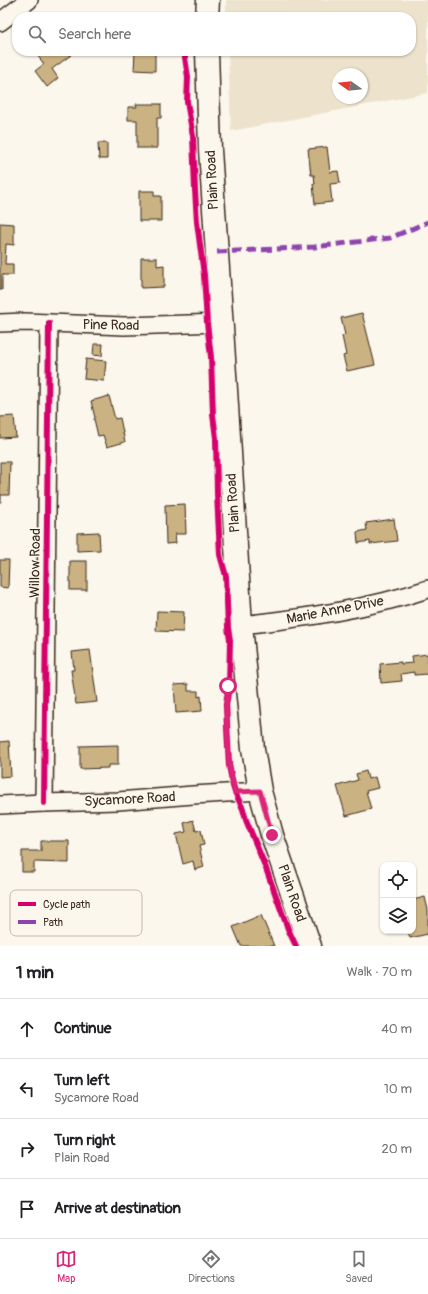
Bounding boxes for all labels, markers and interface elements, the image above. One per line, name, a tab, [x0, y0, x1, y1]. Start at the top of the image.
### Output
search box	[12, 12, 416, 56]
icon: search	[26, 23, 48, 45]
text: Search here	[58, 25, 131, 44]
north arrow	[332, 68, 368, 104]
street label: Plain Road	[202, 150, 222, 210]
street label: Pine Road	[82, 316, 140, 334]
street label: Plain Road	[222, 472, 244, 533]
street label: Willow Road	[26, 528, 44, 598]
street label: Marie Anne Drive	[285, 592, 385, 628]
route start	[219, 677, 237, 695]
street label: Sycamore Road	[84, 788, 176, 810]
route end	[263, 826, 281, 844]
street label: Plain Road	[274, 862, 310, 924]
map controls	[380, 862, 416, 934]
button: locate	[380, 862, 416, 898]
legend	[10, 890, 142, 936]
text: Cycle path	[43, 898, 90, 911]
button: layers	[380, 898, 416, 934]
text: Path	[43, 916, 63, 929]
text: 1 min	[16, 962, 54, 983]
text: Walk · 70 m	[346, 964, 412, 980]
icon: ahead	[16, 1018, 38, 1040]
text: Continue	[54, 1019, 112, 1038]
text: 40 m	[381, 1021, 412, 1037]
text: Turn left	[54, 1071, 110, 1090]
icon: left	[16, 1078, 38, 1100]
text: 10 m	[384, 1081, 412, 1097]
text: Sycamore Road	[54, 1090, 139, 1106]
text: Turn right	[54, 1131, 115, 1150]
icon: right	[16, 1138, 38, 1160]
text: 20 m	[381, 1141, 412, 1157]
text: Plain Road	[54, 1150, 110, 1166]
icon: arrive	[16, 1198, 38, 1220]
text: Arrive at destination	[54, 1199, 181, 1218]
tab: Map	[55, 1248, 77, 1285]
tab: Directions	[188, 1248, 235, 1285]
tab: Saved	[345, 1248, 373, 1285]

